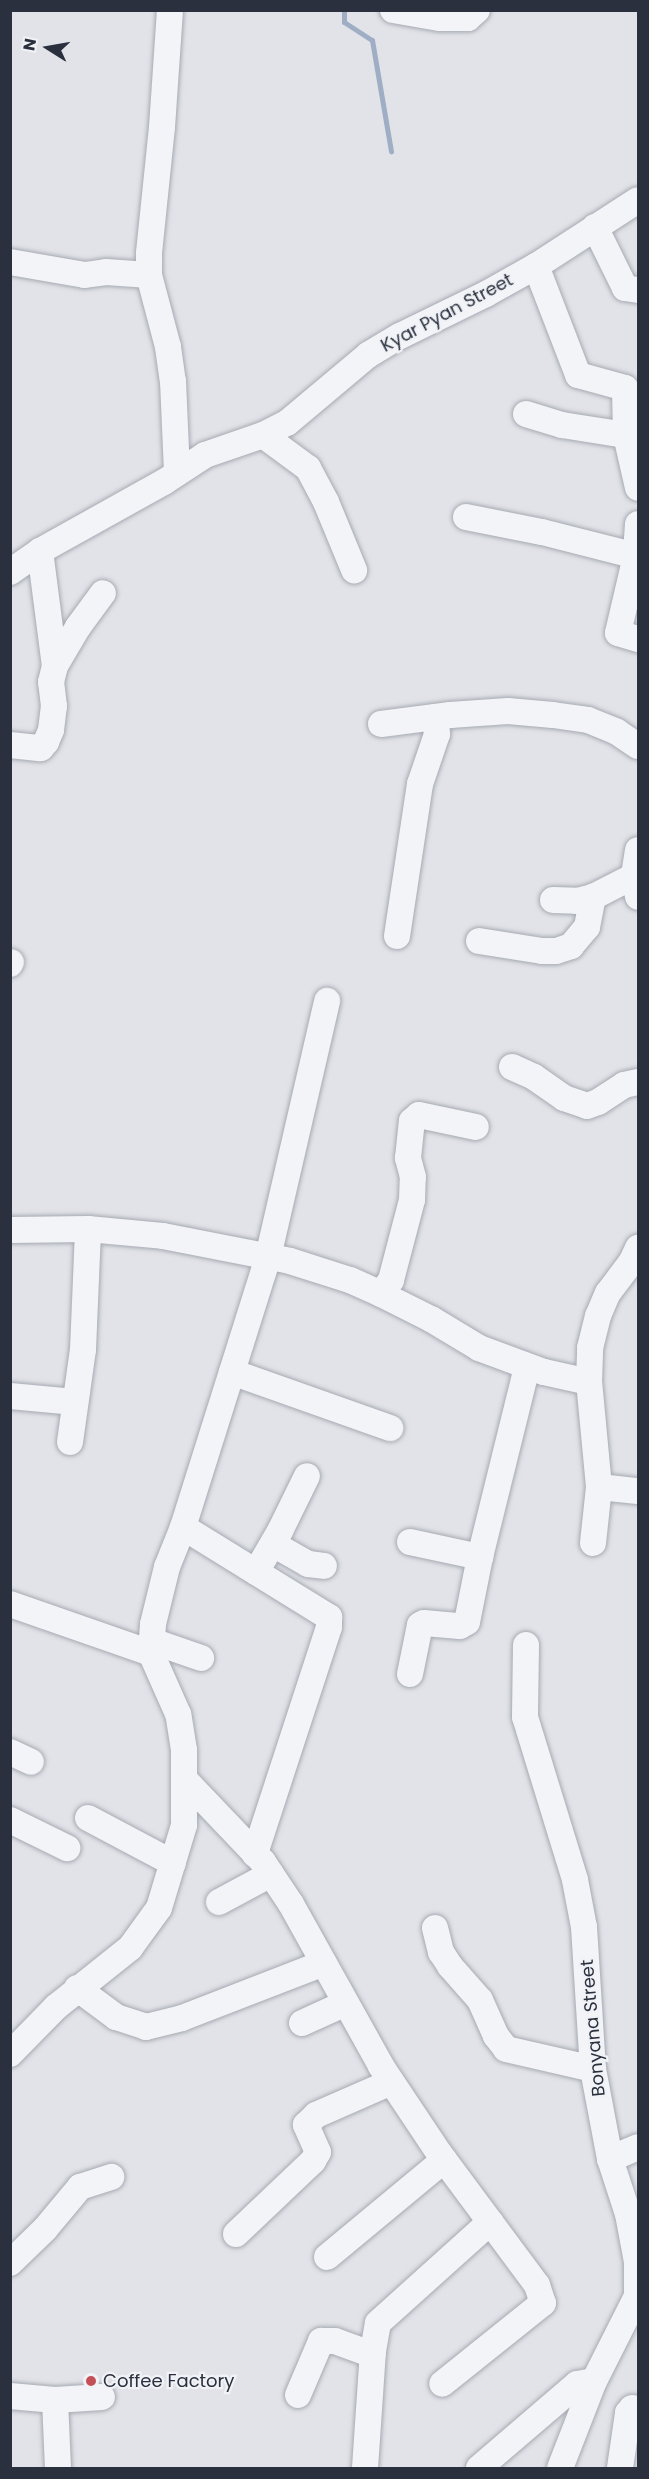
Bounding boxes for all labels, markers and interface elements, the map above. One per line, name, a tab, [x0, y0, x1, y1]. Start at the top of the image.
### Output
north arrow	[18, 18, 78, 78]
text: N	[17, 36, 42, 53]
street label: Kyar Pyan Street	[377, 269, 517, 357]
street label: Bonyana Street	[576, 1959, 610, 2097]
place label: Coffee Factory	[103, 2370, 234, 2392]
marker: Coffee Factory	[84, 2374, 98, 2388]

